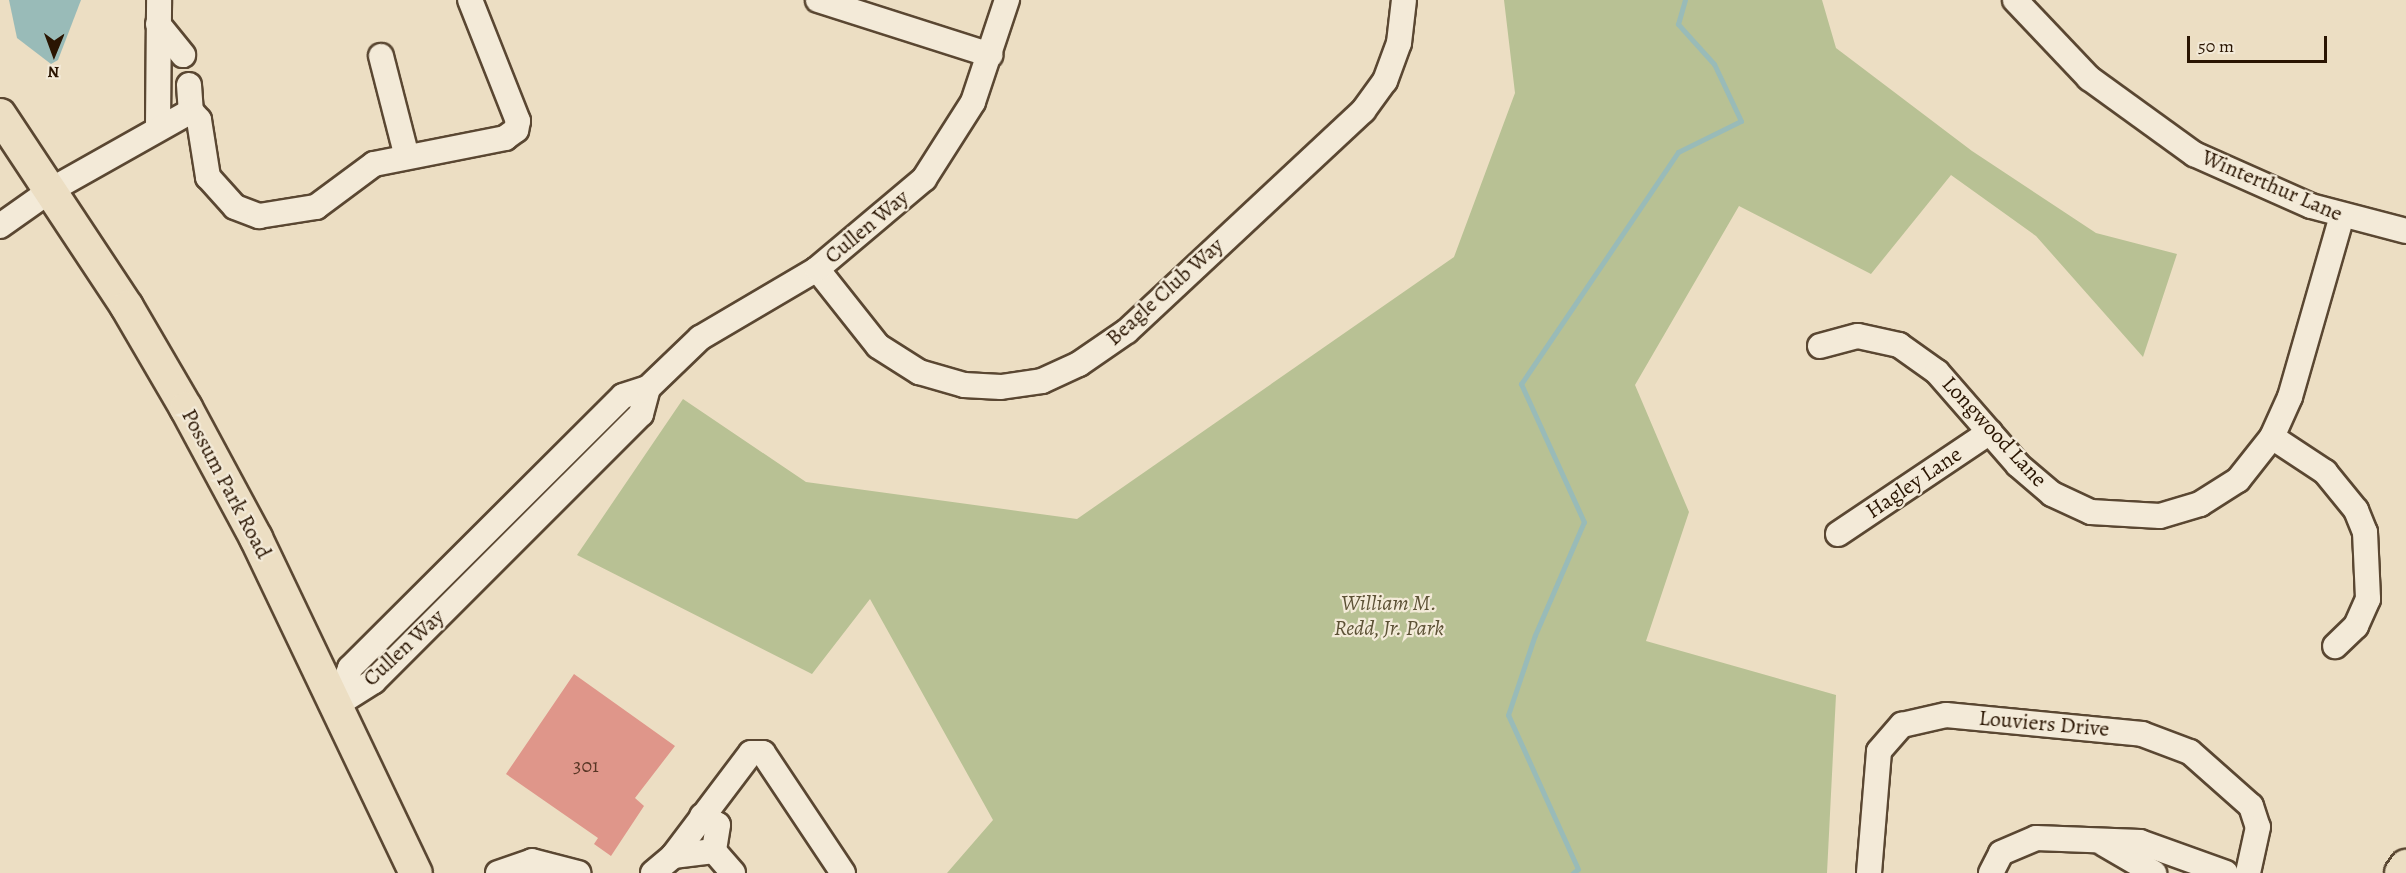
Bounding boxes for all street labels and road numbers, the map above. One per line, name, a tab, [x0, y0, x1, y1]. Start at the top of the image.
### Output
street label: Winterthur Lane	[2198, 144, 2346, 228]
street label: Cullen Way	[820, 184, 914, 270]
street label: Beagle Club Way	[1101, 232, 1229, 352]
street label: Longwood Lane	[1936, 371, 2052, 493]
street label: Possum Park Road	[175, 405, 277, 563]
street label: Hagley Lane	[1861, 441, 1967, 525]
street label: Cullen Way	[358, 604, 450, 692]
street label: Louviers Drive	[1978, 705, 2110, 743]

